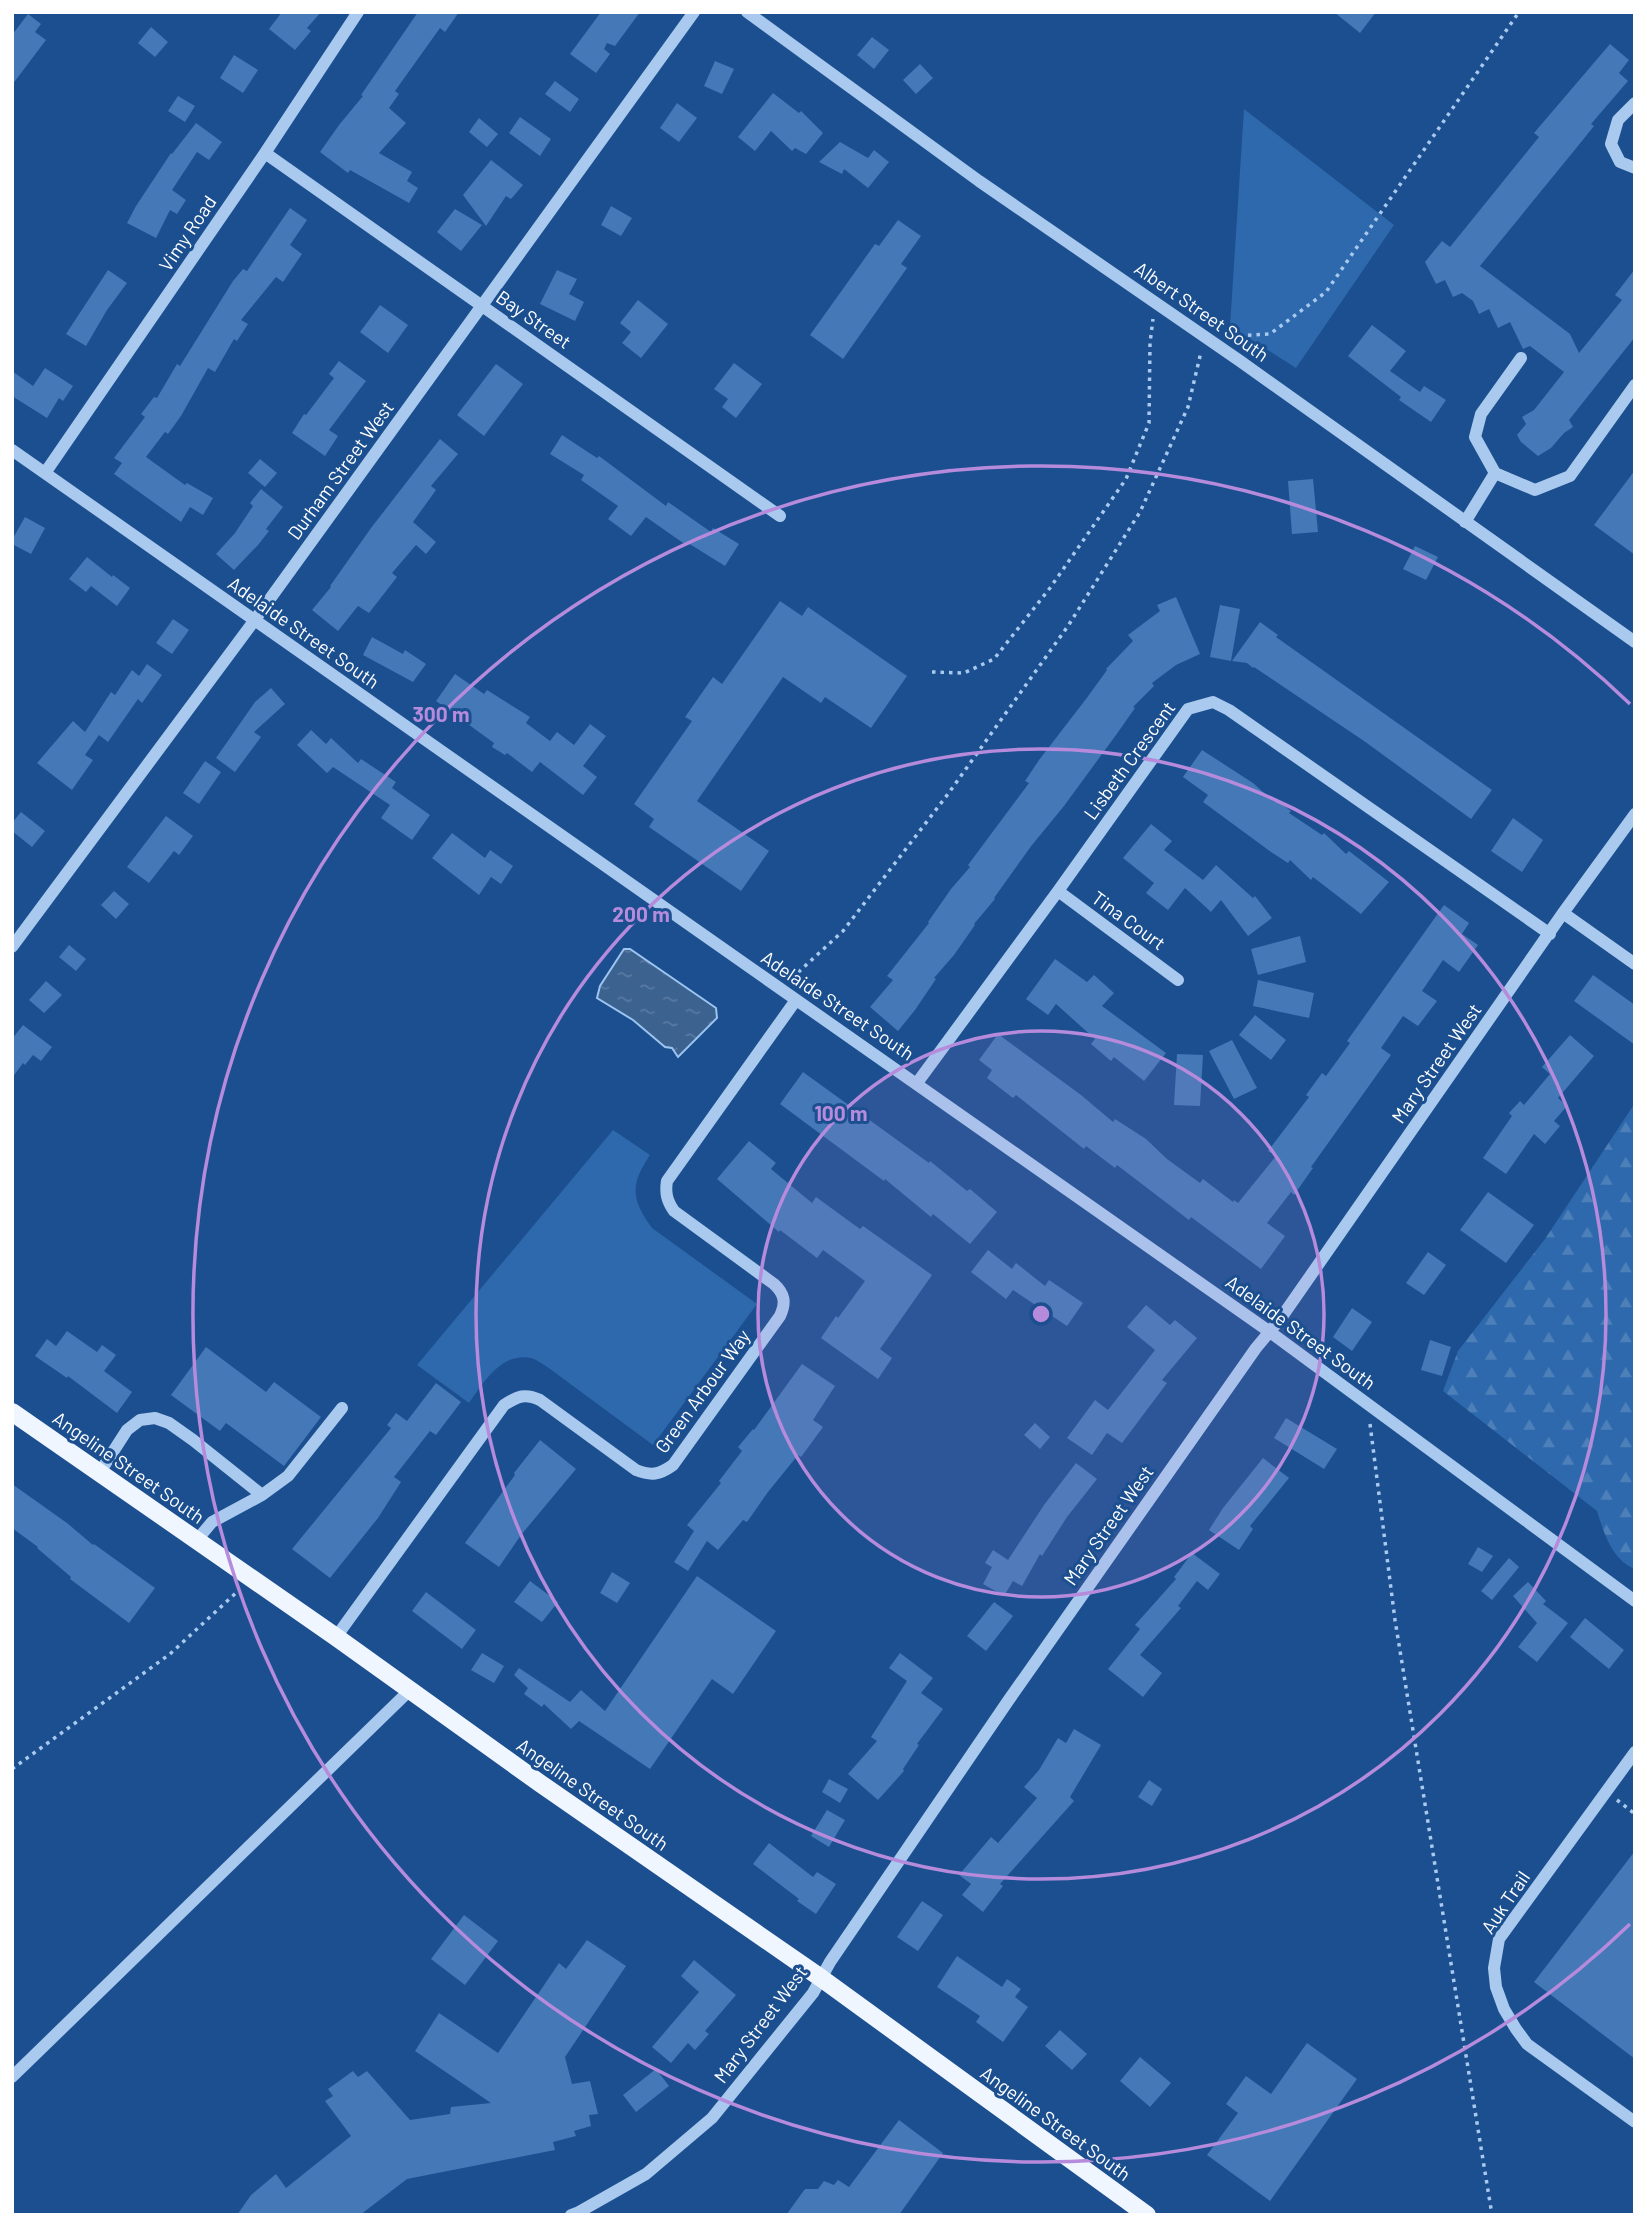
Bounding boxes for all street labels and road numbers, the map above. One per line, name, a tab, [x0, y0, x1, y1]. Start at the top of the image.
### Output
street label: Vimy Road	[153, 191, 221, 275]
street label: Albert Street South	[1130, 256, 1274, 366]
street label: Bay Street	[492, 285, 576, 353]
street label: Durham Street West	[282, 396, 398, 544]
street label: Adelaide Street South	[224, 571, 384, 693]
street label: Lisbeth Crescent	[1078, 696, 1180, 824]
street label: Tina Court	[1088, 886, 1170, 954]
street label: Adelaide Street South	[757, 945, 919, 1065]
street label: Mary Street West	[1386, 999, 1486, 1127]
street label: Adelaide Street South	[1222, 1270, 1380, 1394]
street label: Green Arbour Way	[650, 1325, 755, 1457]
street label: Angeline Street South	[49, 1406, 209, 1528]
street label: Mary Street West	[1058, 1461, 1158, 1589]
street label: Angeline Street South	[513, 1733, 673, 1855]
street label: Auk Trail	[1476, 1866, 1534, 1938]
street label: Mary Street West	[708, 1961, 812, 2087]
street label: Angeline Street South	[977, 2061, 1135, 2185]

